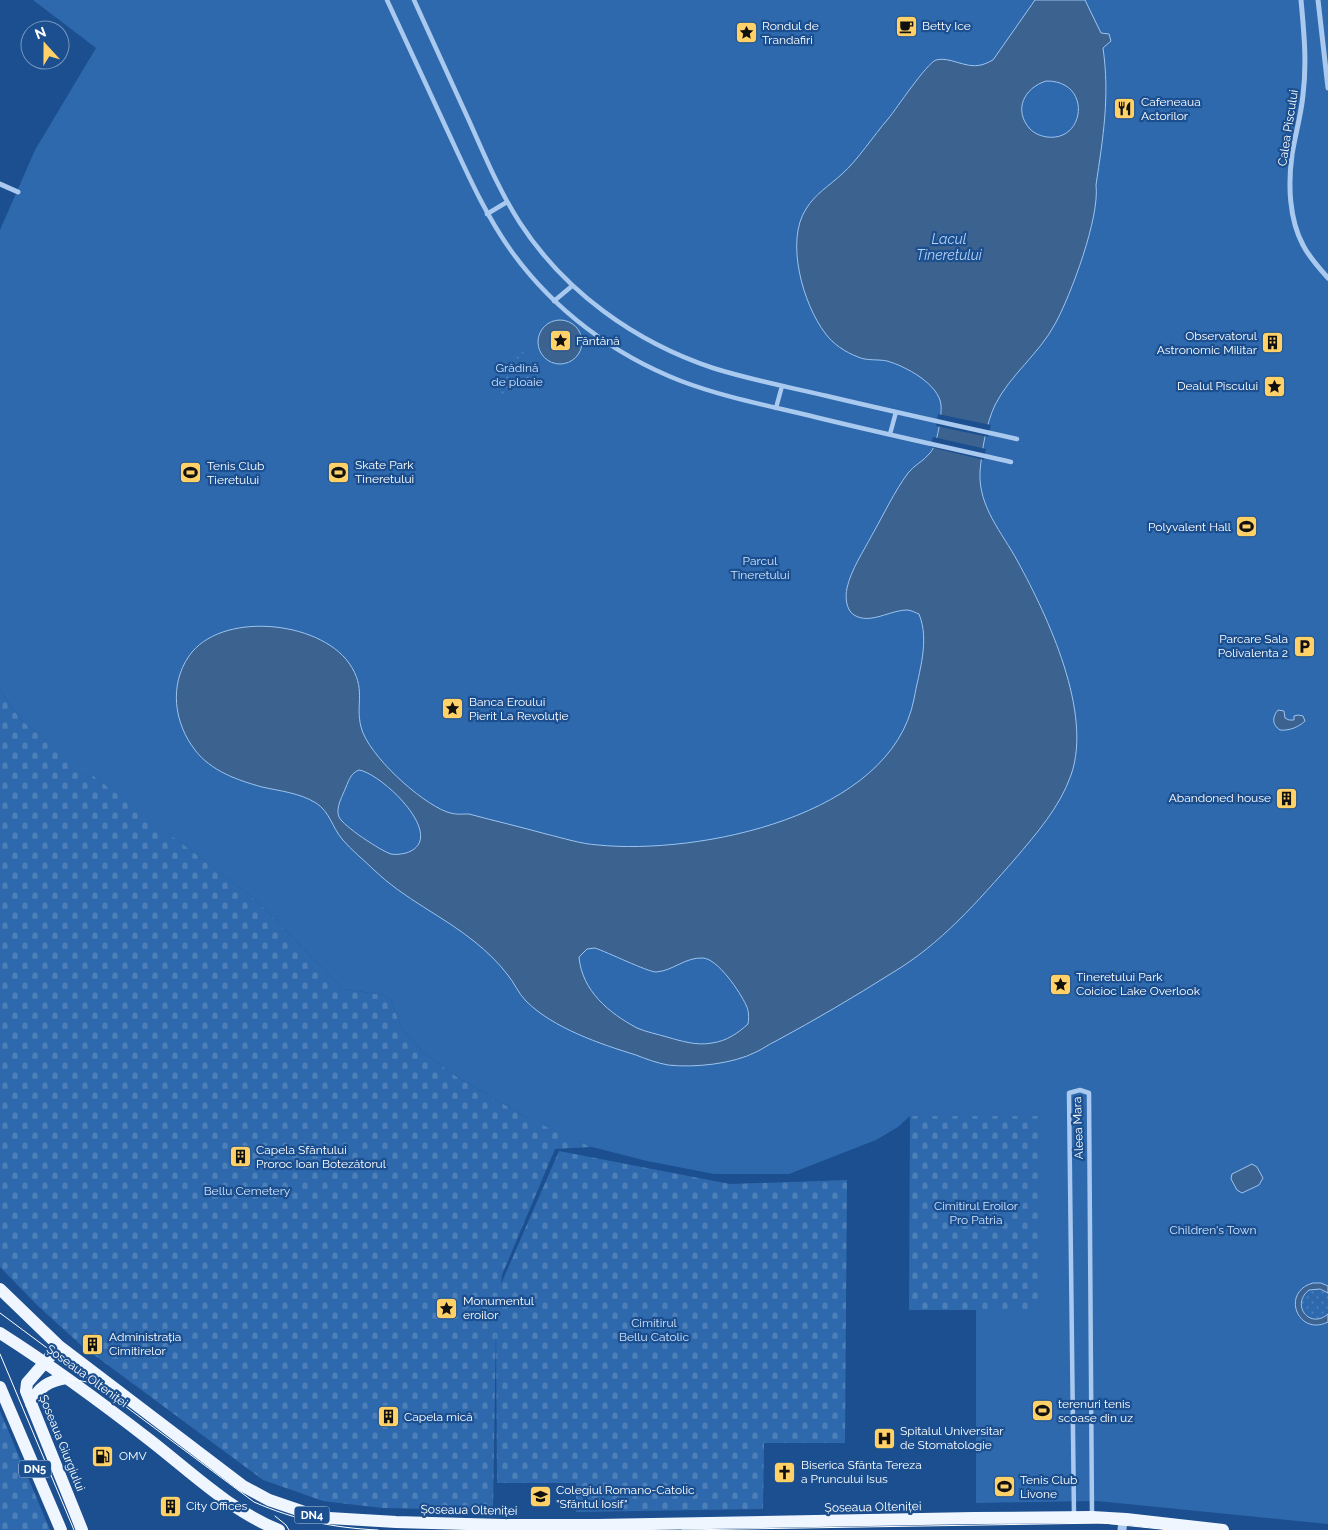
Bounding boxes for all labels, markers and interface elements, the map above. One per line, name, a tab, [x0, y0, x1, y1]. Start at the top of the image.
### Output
cafe icon: Betty Ice	[894, 14, 918, 38]
place label: Rondul de Trandafiri	[762, 19, 819, 47]
place label: Betty Ice	[922, 19, 971, 33]
north arrow	[20, 20, 70, 70]
place icon: Rondul de Trandafiri	[734, 21, 758, 45]
text: N	[32, 23, 48, 42]
street label: Calea Piscului	[1275, 89, 1301, 167]
place label: Cafeneaua Actorilor	[1141, 95, 1201, 123]
restaurant icon: Cafeneaua Actorilor	[1113, 97, 1137, 121]
water label: Lacul Tineretului	[916, 231, 983, 263]
place icon: Fântănă	[548, 329, 572, 353]
place label: Observatorul Astronomic Militar	[1157, 329, 1258, 357]
building icon: Observatorul Astronomic Militar	[1261, 331, 1285, 355]
place label: Fântănă	[576, 334, 620, 348]
park label: Grădină de ploaie	[491, 361, 543, 389]
place icon: Dealul Piscului	[1262, 374, 1286, 398]
place label: Dealul Piscului	[1177, 379, 1258, 393]
place label: Skate Park Tineretului	[355, 458, 414, 486]
place label: Tenis Club Tieretului	[207, 459, 265, 487]
sports icon: Skate Park Tineretului	[327, 460, 351, 484]
sports icon: Tenis Club Tieretului	[179, 461, 203, 485]
sports icon: Polyvalent Hall	[1235, 515, 1259, 539]
place label: Polyvalent Hall	[1148, 520, 1232, 534]
park label: Parcul Tineretului	[730, 554, 790, 582]
place label: Parcare Sala Polivalenta 2	[1218, 632, 1288, 660]
parking icon: Parcare Sala Polivalenta 2	[1292, 634, 1316, 658]
place label: Banca Eroului Pierit La Revoluție	[469, 695, 569, 723]
place icon: Banca Eroului Pierit La Revoluție	[441, 697, 465, 721]
building icon: Abandoned house	[1275, 786, 1299, 810]
place label: Abandoned house	[1169, 791, 1271, 805]
place label: Tineretului Park Coicioc Lake Overlook	[1076, 970, 1201, 998]
place icon: Tineretului Park Coicioc Lake Overlook	[1048, 972, 1072, 996]
street label: Aleea Mara	[1070, 1096, 1086, 1160]
place label: Capela Sfântului Proroc Ioan Botezătorul	[256, 1143, 387, 1171]
building icon: Capela Sfântului Proroc Ioan Botezătorul	[228, 1145, 252, 1169]
park label: Bellu Cemetery	[204, 1184, 291, 1198]
park label: Cimitirul Eroilor Pro Patria	[934, 1199, 1019, 1227]
park label: Children's Town	[1170, 1223, 1256, 1237]
place label: Monumentul eroilor	[463, 1294, 535, 1322]
place icon: Monumentul eroilor	[435, 1296, 459, 1320]
park label: Cimitirul Bellu Catolic	[619, 1316, 689, 1344]
place label: Administrația Cimitirelor	[109, 1330, 181, 1358]
building icon: Administrația Cimitirelor	[81, 1332, 105, 1356]
street label: Șoseaua Olteniței	[44, 1342, 130, 1410]
street label: Șoseaua Giurgiului	[36, 1393, 88, 1493]
place label: terenuri tenis scoase din uz	[1058, 1397, 1133, 1425]
sports icon: terenuri tenis scoase din uz	[1030, 1399, 1054, 1423]
building icon: Capela mică	[376, 1405, 400, 1429]
place label: Capela mică	[404, 1410, 473, 1424]
place label: Spitalul Universitar de Stomatologie	[900, 1424, 1004, 1452]
hospital icon: Spitalul Universitar de Stomatologie	[872, 1426, 896, 1450]
fuel station icon: OMV	[91, 1444, 115, 1468]
place label: OMV	[119, 1449, 147, 1463]
place label: Biserica Sfânta Tereza a Pruncului Isus	[801, 1458, 922, 1486]
road number: DN5	[19, 1460, 51, 1478]
church icon: Biserica Sfânta Tereza a Pruncului Isus	[773, 1460, 797, 1484]
place label: Tenis Club Livone	[1020, 1473, 1078, 1501]
sports icon: Tenis Club Livone	[992, 1475, 1016, 1499]
place label: Colegiul Romano-Catolic "Sfântul Iosif"	[556, 1483, 695, 1511]
school or university icon: Colegiul Romano-Catolic "Sfântul Iosif"	[528, 1485, 552, 1509]
building icon: City Offices	[158, 1494, 182, 1518]
place label: City Offices	[186, 1499, 248, 1513]
street label: Șoseaua Olteniței	[824, 1499, 922, 1515]
street label: Șoseaua Olteniței	[420, 1502, 518, 1518]
road number: DN4	[294, 1506, 330, 1524]

